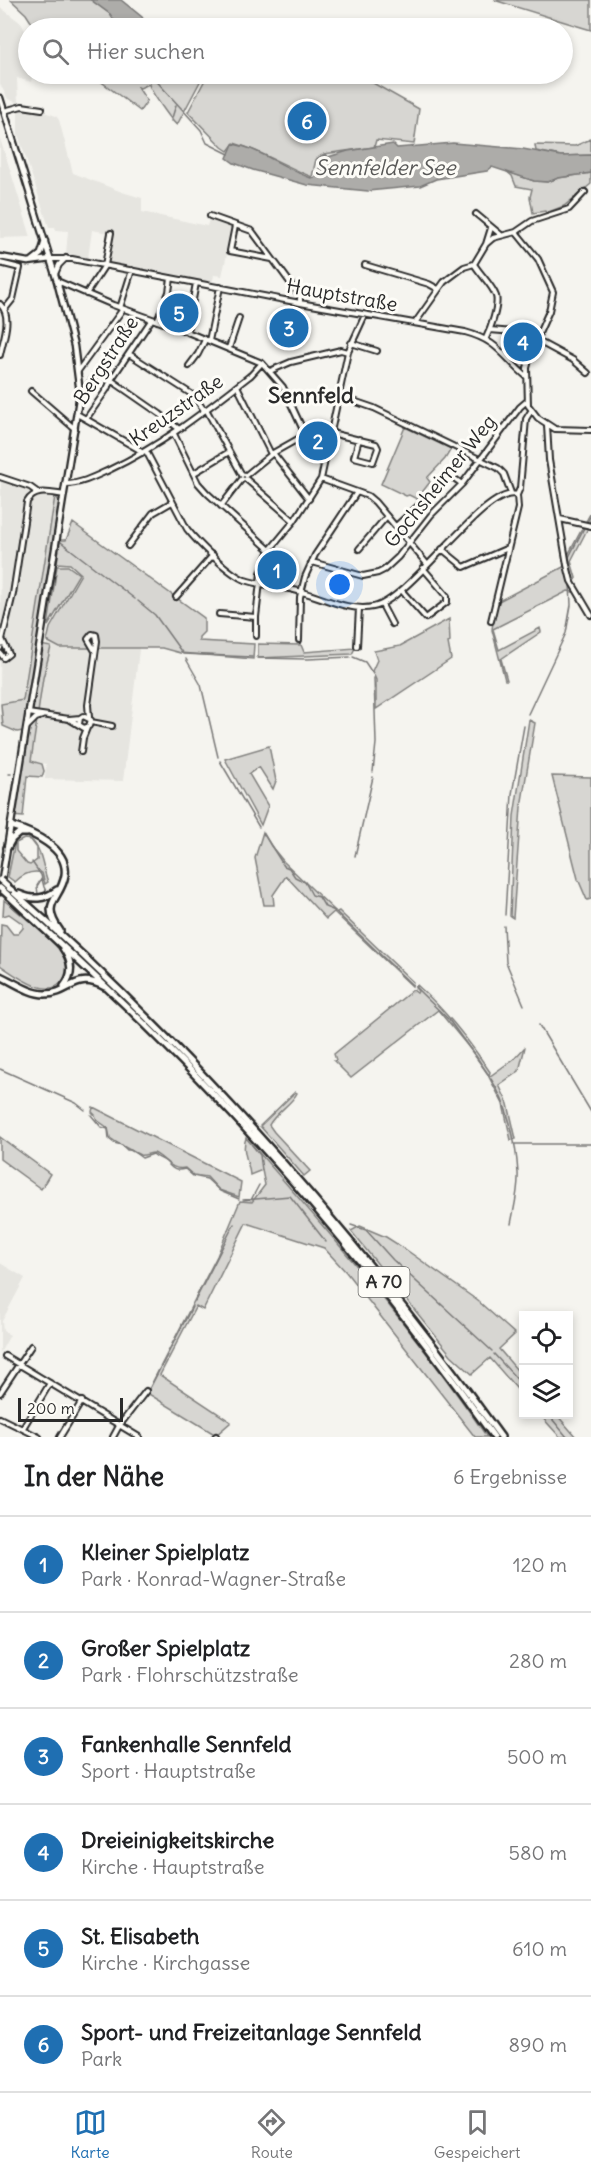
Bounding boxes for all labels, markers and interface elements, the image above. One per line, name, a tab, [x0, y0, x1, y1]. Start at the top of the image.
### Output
search box	[18, 18, 573, 84]
icon: search	[39, 35, 72, 68]
text: Hier suchen	[87, 37, 205, 65]
pin: 6	[288, 98, 326, 144]
water label: Sennfelder See	[314, 154, 457, 181]
street label: Hauptstraße	[285, 272, 400, 317]
pin: 5	[160, 290, 198, 336]
pin: 3	[270, 306, 308, 350]
street label: Bergstraße	[68, 311, 143, 408]
pin: 4	[504, 320, 542, 364]
street label: Kreuzstraße	[124, 368, 227, 451]
district label: Sennfeld	[268, 381, 354, 409]
street label: Gochsheimer Weg	[378, 409, 501, 552]
pin: 2	[298, 418, 338, 464]
pin: 1	[258, 548, 296, 592]
your location	[325, 570, 354, 599]
road number: A 70	[358, 1267, 410, 1297]
map controls	[519, 1311, 573, 1419]
button: locate	[519, 1311, 573, 1365]
button: layers	[519, 1365, 573, 1419]
scale bar	[18, 1395, 123, 1422]
text: 200 m	[27, 1398, 75, 1418]
text: In der Nähe	[24, 1460, 164, 1493]
text: 6 Ergebnisse	[453, 1464, 567, 1489]
text: Kleiner Spielplatz	[81, 1538, 250, 1566]
text: 1	[40, 1552, 47, 1577]
text: 120 m	[513, 1552, 567, 1577]
text: Park · Konrad-Wagner-Straße	[81, 1566, 346, 1591]
text: Großer Spielplatz	[81, 1634, 250, 1662]
text: 2	[38, 1648, 49, 1673]
text: 280 m	[509, 1648, 567, 1673]
text: Park · Flohrschützstraße	[81, 1662, 299, 1687]
text: Fankenhalle Sennfeld	[81, 1730, 291, 1758]
text: 3	[38, 1744, 49, 1769]
text: 500 m	[507, 1744, 567, 1769]
text: Sport · Hauptstraße	[81, 1758, 256, 1783]
text: Dreieinigkeitskirche	[81, 1826, 274, 1854]
text: 4	[38, 1840, 49, 1865]
text: 580 m	[509, 1840, 567, 1865]
text: Kirche · Hauptstraße	[81, 1854, 265, 1879]
text: St. Elisabeth	[81, 1922, 200, 1950]
text: 5	[38, 1936, 49, 1961]
text: 610 m	[512, 1936, 567, 1961]
text: Kirche · Kirchgasse	[81, 1950, 250, 1975]
text: Sport- und Freizeitanlage Sennfeld	[81, 2018, 421, 2046]
text: 6	[38, 2032, 49, 2057]
text: 890 m	[509, 2032, 567, 2057]
text: Park	[81, 2046, 122, 2071]
tab: Karte	[70, 2106, 110, 2162]
tab: Route	[251, 2106, 293, 2162]
tab: Gespeichert	[434, 2106, 521, 2162]

